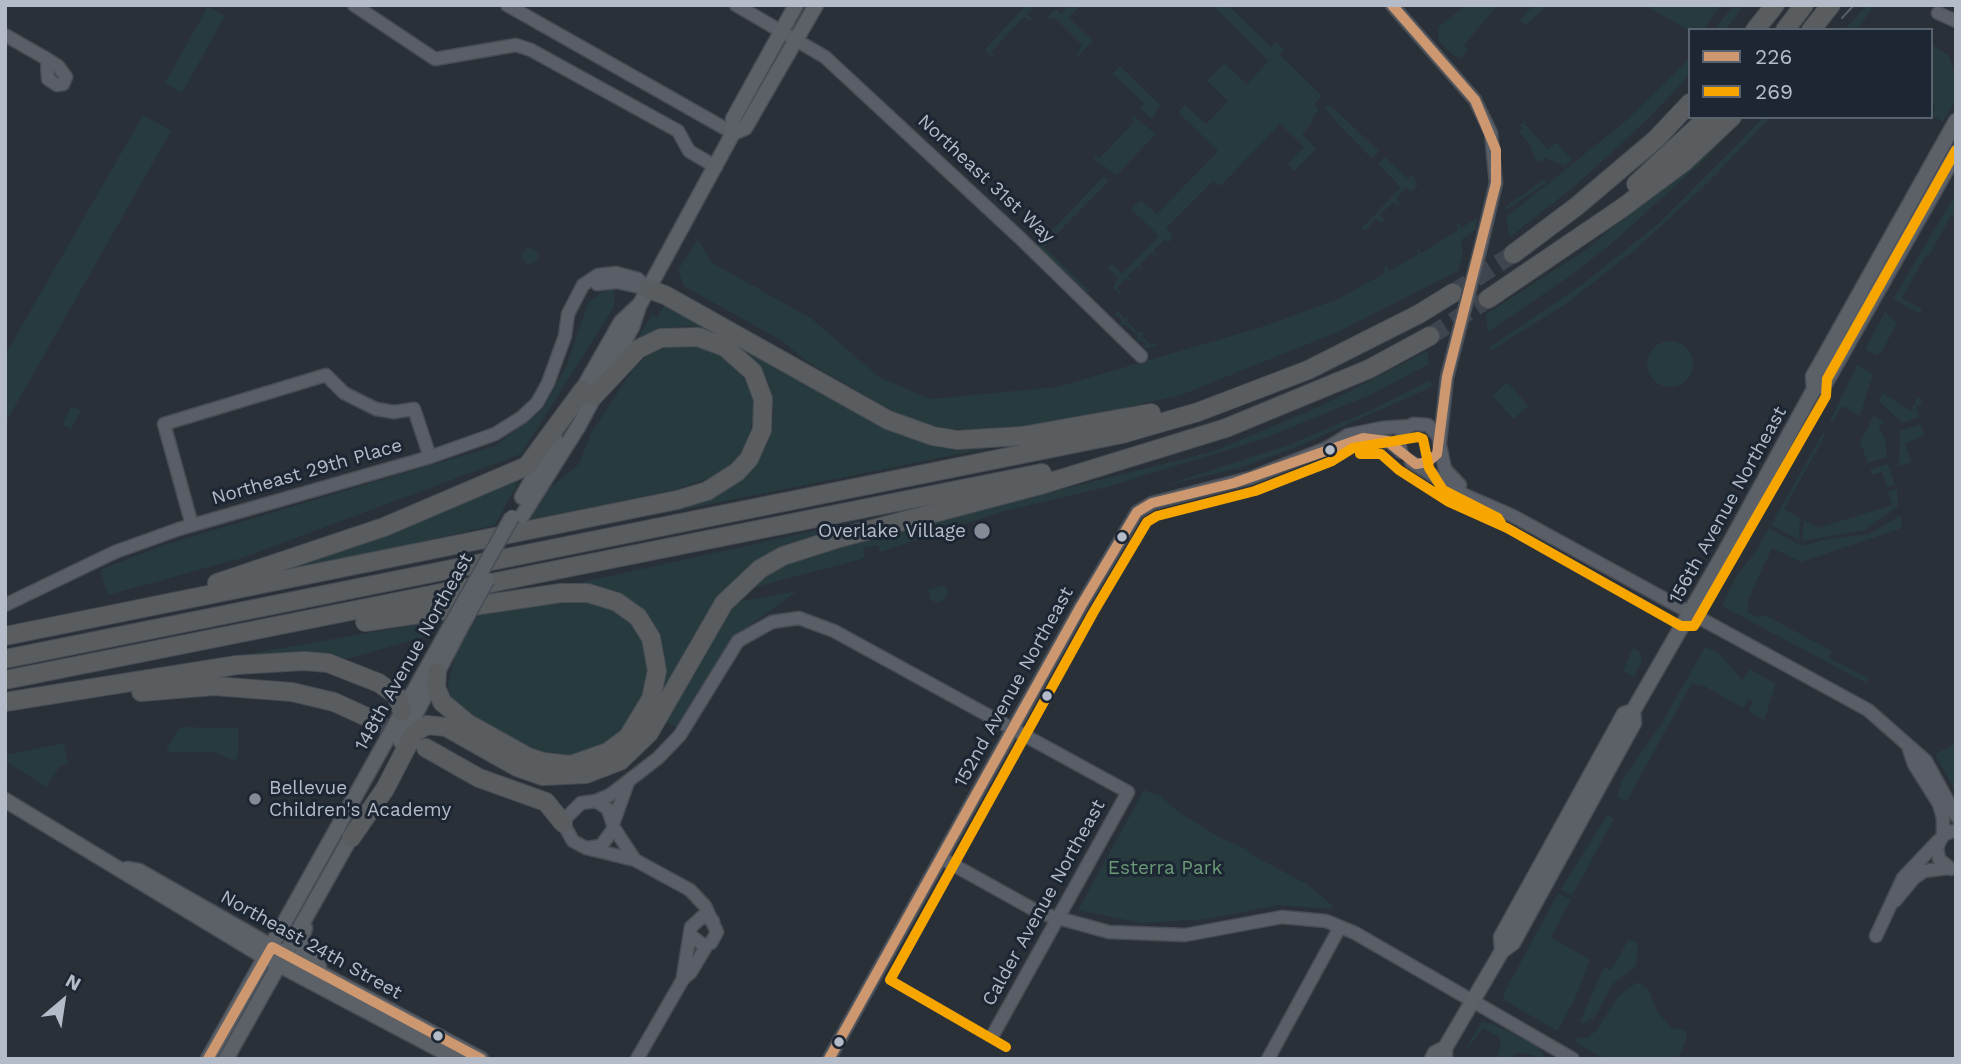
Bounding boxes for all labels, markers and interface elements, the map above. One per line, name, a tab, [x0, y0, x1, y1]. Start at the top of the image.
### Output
legend	[1688, 28, 1933, 119]
text: 226	[1755, 44, 1792, 69]
text: 269	[1755, 79, 1793, 104]
street label: Northeast 31st Way	[913, 110, 1059, 248]
street label: 156th Avenue Northeast	[1664, 403, 1792, 607]
street label: Northeast 29th Place	[209, 434, 405, 510]
unlabelled marker	[1323, 443, 1337, 457]
place label: Overlake Village	[818, 520, 966, 542]
marker: Overlake Village	[972, 521, 992, 541]
unlabelled marker	[1115, 530, 1129, 544]
street label: 148th Avenue Northeast	[350, 549, 478, 755]
street label: 152nd Avenue Northeast	[949, 583, 1079, 791]
unlabelled marker	[1040, 689, 1054, 703]
place label: Bellevue Children's Academy	[269, 777, 451, 821]
marker: Bellevue Children's Academy	[247, 791, 263, 807]
street label: Calder Avenue Northeast	[978, 796, 1110, 1010]
park label: Esterra Park	[1108, 857, 1222, 879]
street label: Northeast 24th Street	[216, 886, 406, 1004]
north arrow	[28, 966, 98, 1036]
text: N	[62, 969, 85, 996]
unlabelled marker	[431, 1029, 445, 1043]
unlabelled marker	[832, 1035, 846, 1049]

